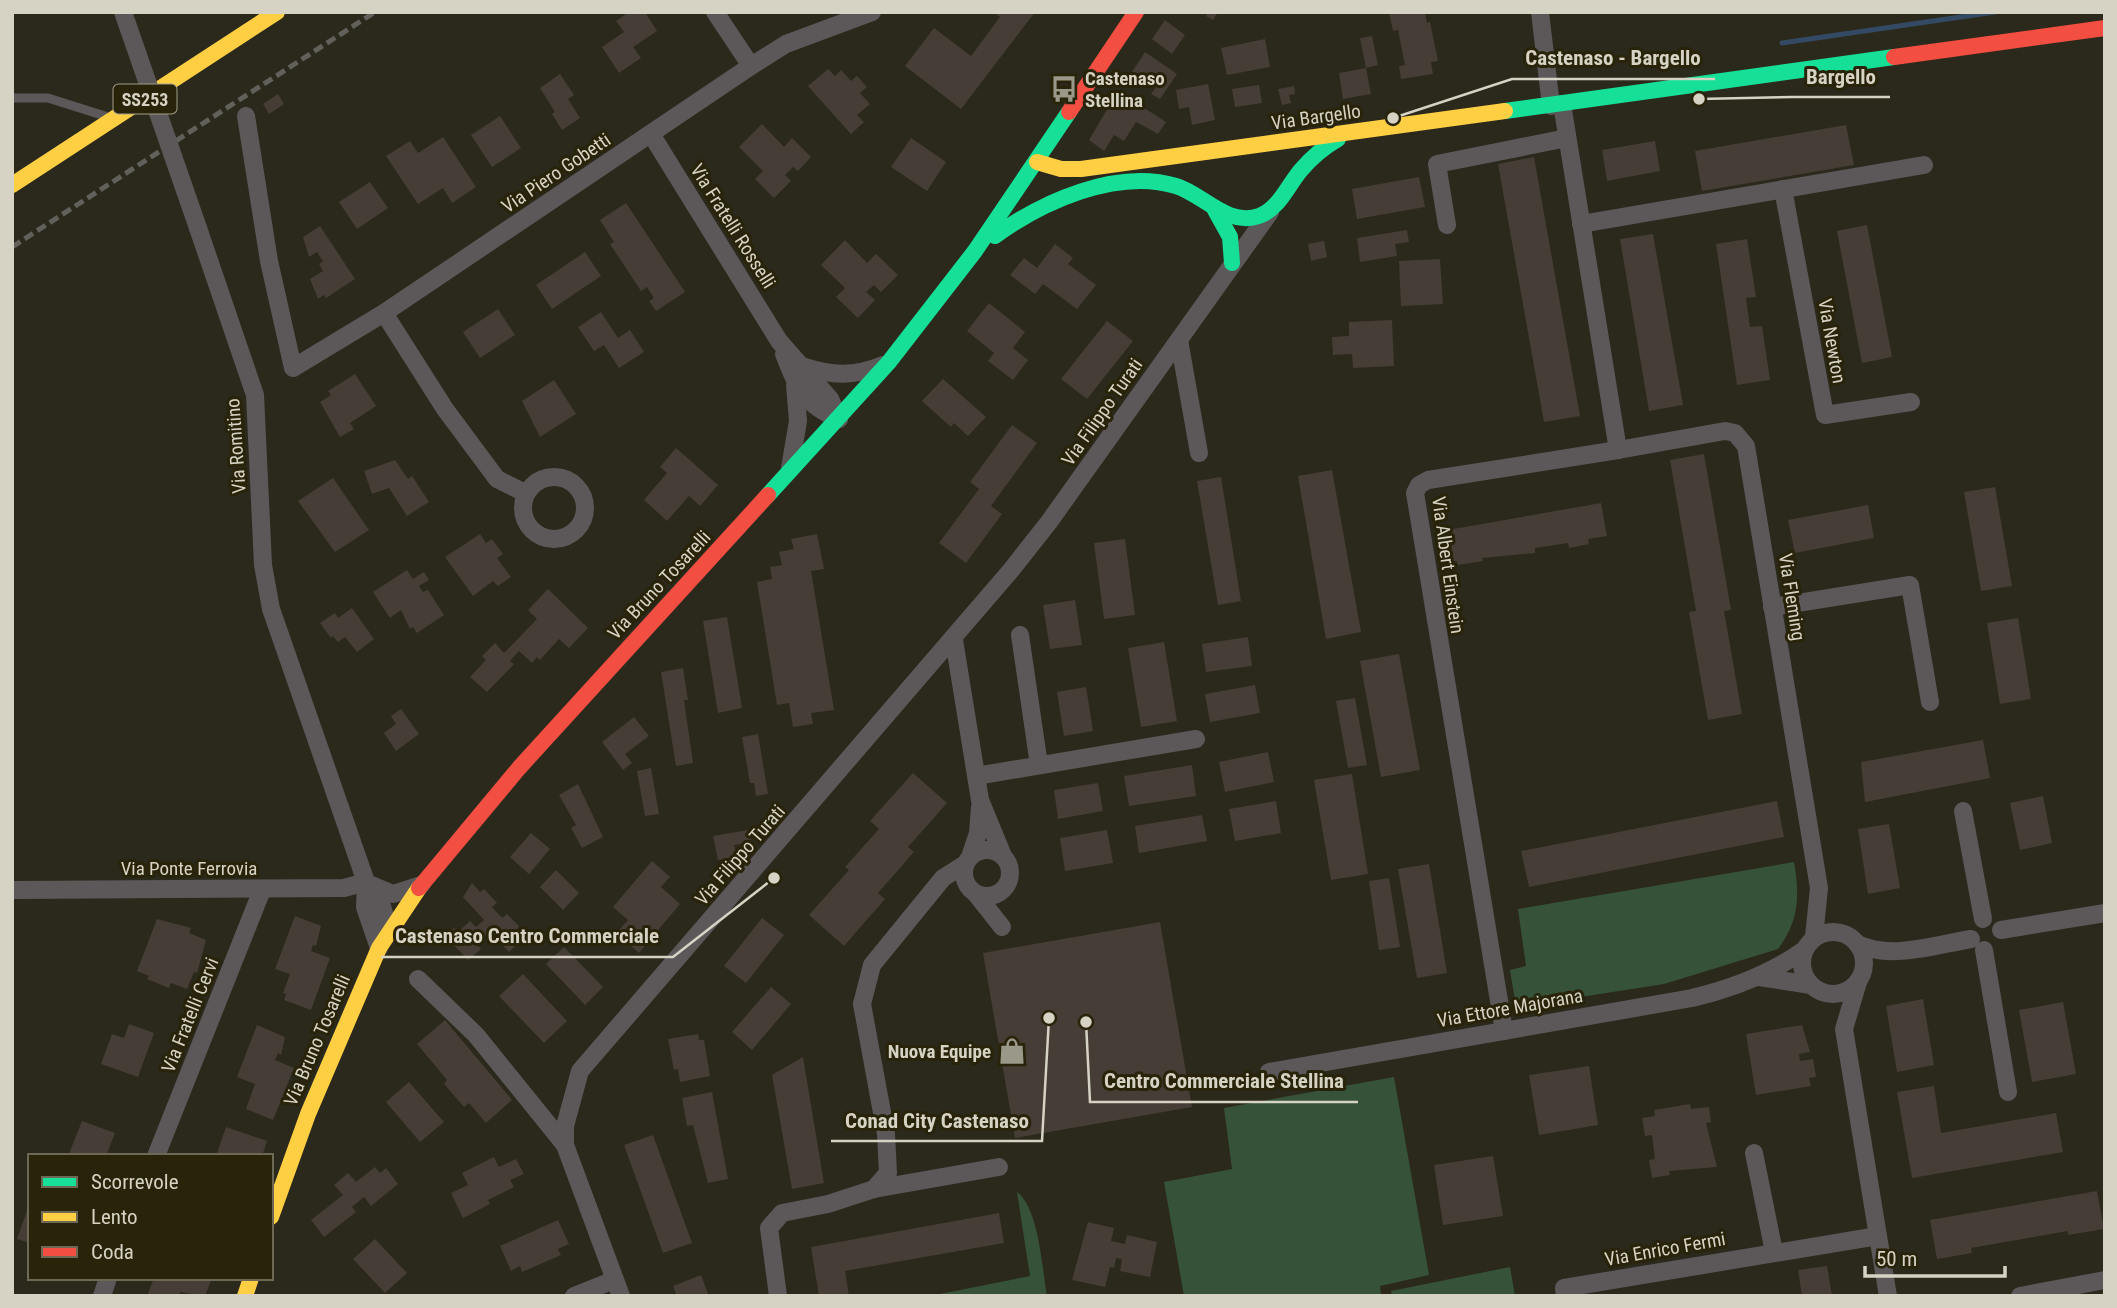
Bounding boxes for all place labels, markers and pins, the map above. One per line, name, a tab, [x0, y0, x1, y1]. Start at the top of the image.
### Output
callout: Castenaso - Bargello	[1512, 37, 1715, 79]
callout: Bargello	[1792, 55, 1890, 97]
place label: Castenaso Stellina	[1085, 67, 1165, 112]
bus stop icon: Castenaso Stellina	[1049, 74, 1079, 104]
callout: Castenaso Centro Commerciale	[381, 915, 673, 957]
shop icon: Nuova Equipe	[997, 1036, 1027, 1066]
place label: Nuova Equipe	[888, 1040, 991, 1063]
callout: Centro Commerciale Stellina	[1090, 1060, 1358, 1102]
callout: Conad City Castenaso	[831, 1099, 1042, 1141]

